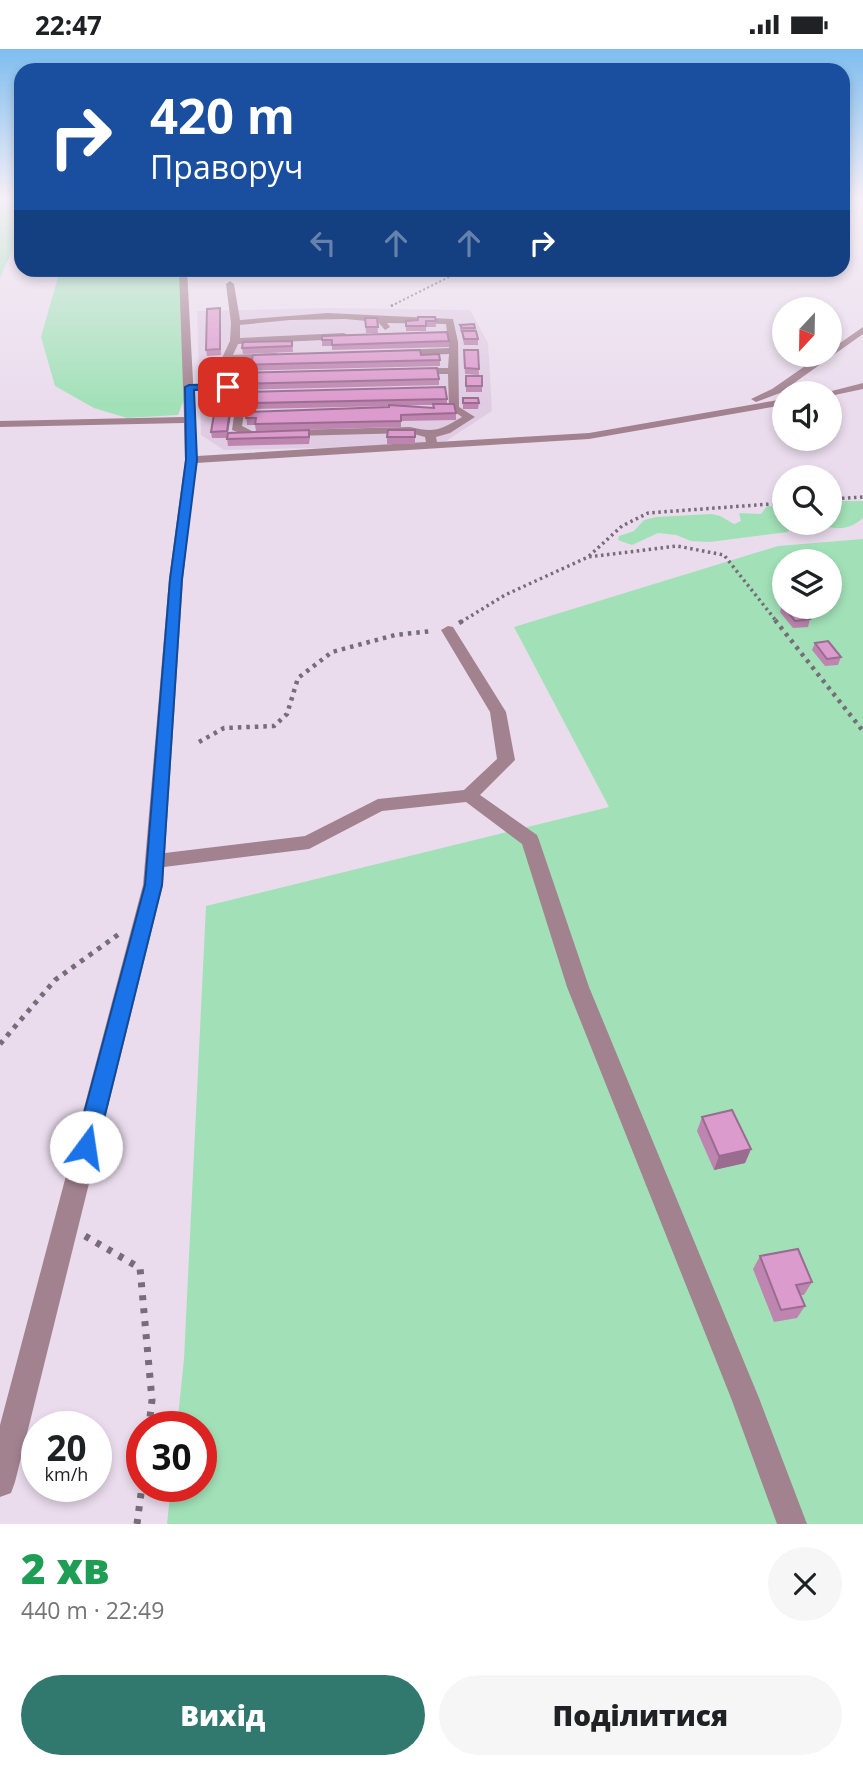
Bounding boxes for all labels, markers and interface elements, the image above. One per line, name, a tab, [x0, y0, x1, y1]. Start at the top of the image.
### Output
text: 22:47	[35, 7, 102, 43]
text: 420 m	[150, 82, 295, 148]
icon: right	[35, 91, 126, 182]
text: Праворуч	[150, 145, 303, 188]
icon: left	[304, 224, 342, 262]
icon: ahead	[377, 224, 415, 262]
icon: ahead	[450, 224, 488, 262]
icon: right	[523, 224, 561, 262]
north arrow	[772, 297, 842, 367]
map controls	[772, 297, 842, 619]
pin	[198, 357, 258, 417]
icon: arrive	[209, 368, 247, 406]
button: sound	[772, 381, 842, 451]
button: search	[772, 465, 842, 535]
button: layers	[772, 549, 842, 619]
position arrow	[49, 1110, 123, 1184]
speed limit sign: 30	[126, 1411, 217, 1502]
text: 20	[46, 1424, 87, 1471]
text: km/h	[45, 1462, 88, 1486]
text: 2 хв	[21, 1539, 109, 1596]
button: close	[768, 1547, 842, 1621]
text: 440 m · 22:49	[21, 1594, 164, 1626]
button: Вихід	[21, 1675, 425, 1755]
button: Поділитися	[439, 1675, 842, 1755]

